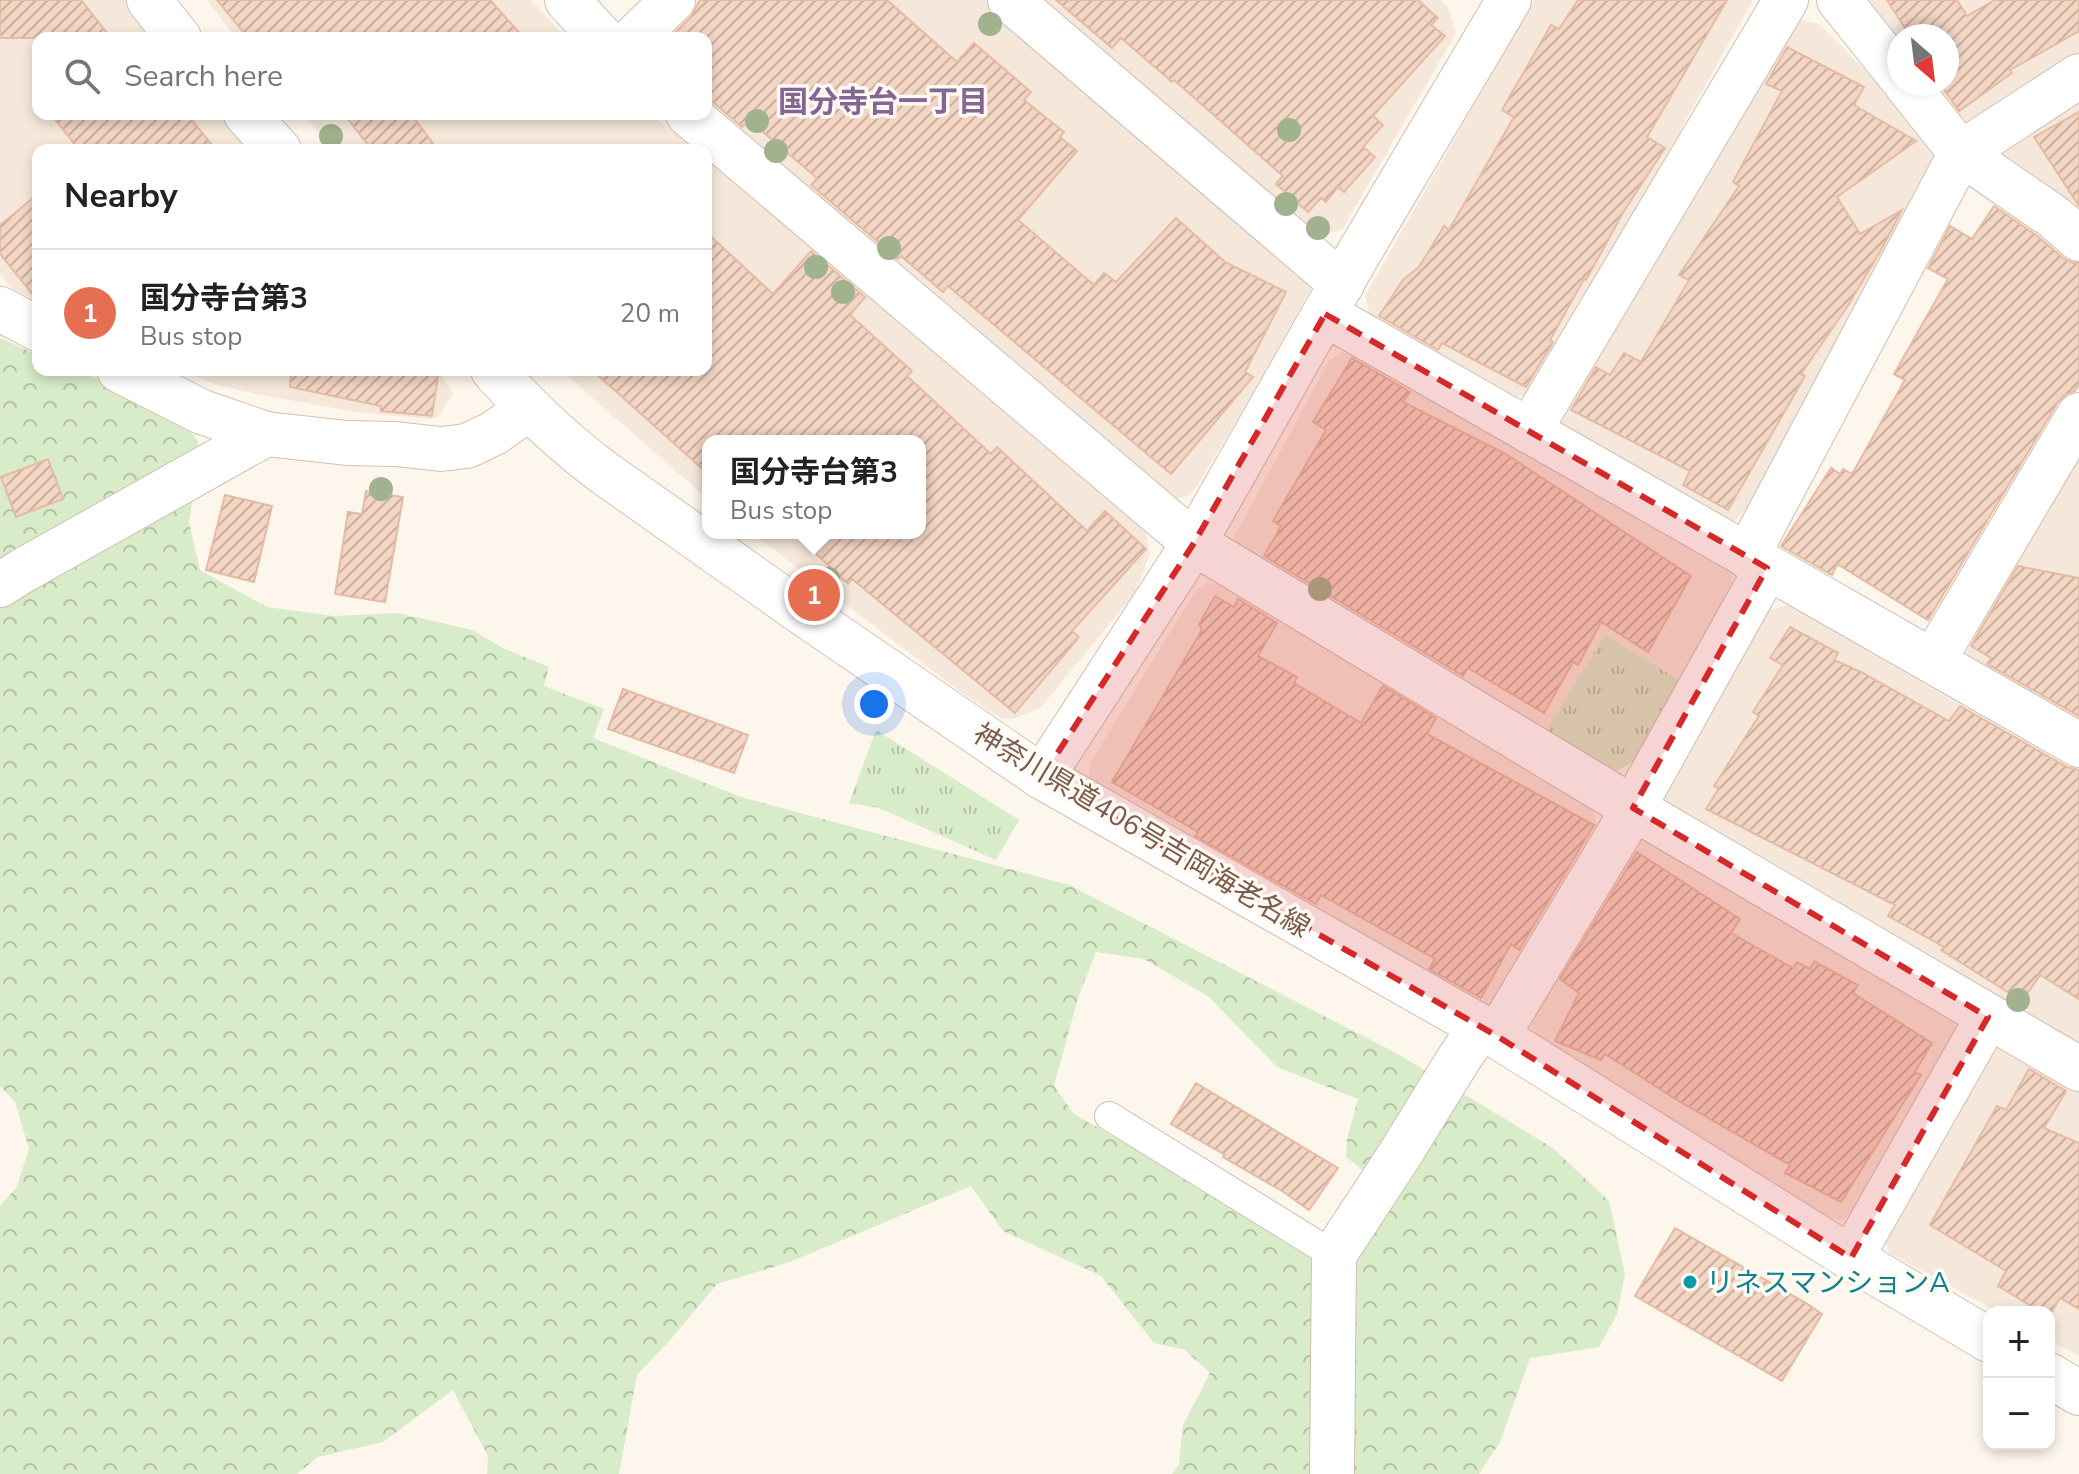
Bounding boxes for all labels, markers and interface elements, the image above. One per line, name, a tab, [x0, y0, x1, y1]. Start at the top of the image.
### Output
north arrow	[1887, 24, 1959, 96]
search box	[32, 32, 712, 120]
icon: search	[60, 54, 104, 98]
text: Search here	[124, 56, 283, 97]
district label: 国分寺台一丁目	[778, 82, 988, 123]
text: Nearby	[64, 173, 178, 219]
text: 国分寺台第3	[140, 278, 308, 319]
text: 1	[82, 296, 98, 331]
text: 20 m	[620, 296, 680, 331]
text: Bus stop	[140, 319, 242, 354]
popup	[702, 435, 926, 539]
text: 国分寺台第3	[730, 452, 898, 493]
text: Bus stop	[730, 493, 832, 528]
pin: 1	[788, 565, 840, 625]
your location	[854, 684, 894, 724]
street label: 神奈川県道406号吉岡海老名線	[966, 715, 1317, 947]
place label: リネスマンションA	[1706, 1264, 1950, 1302]
marker: リネスマンションA	[1681, 1273, 1699, 1291]
map controls	[1983, 1306, 2055, 1450]
button: +	[1983, 1306, 2055, 1378]
button: −	[1983, 1378, 2055, 1450]

